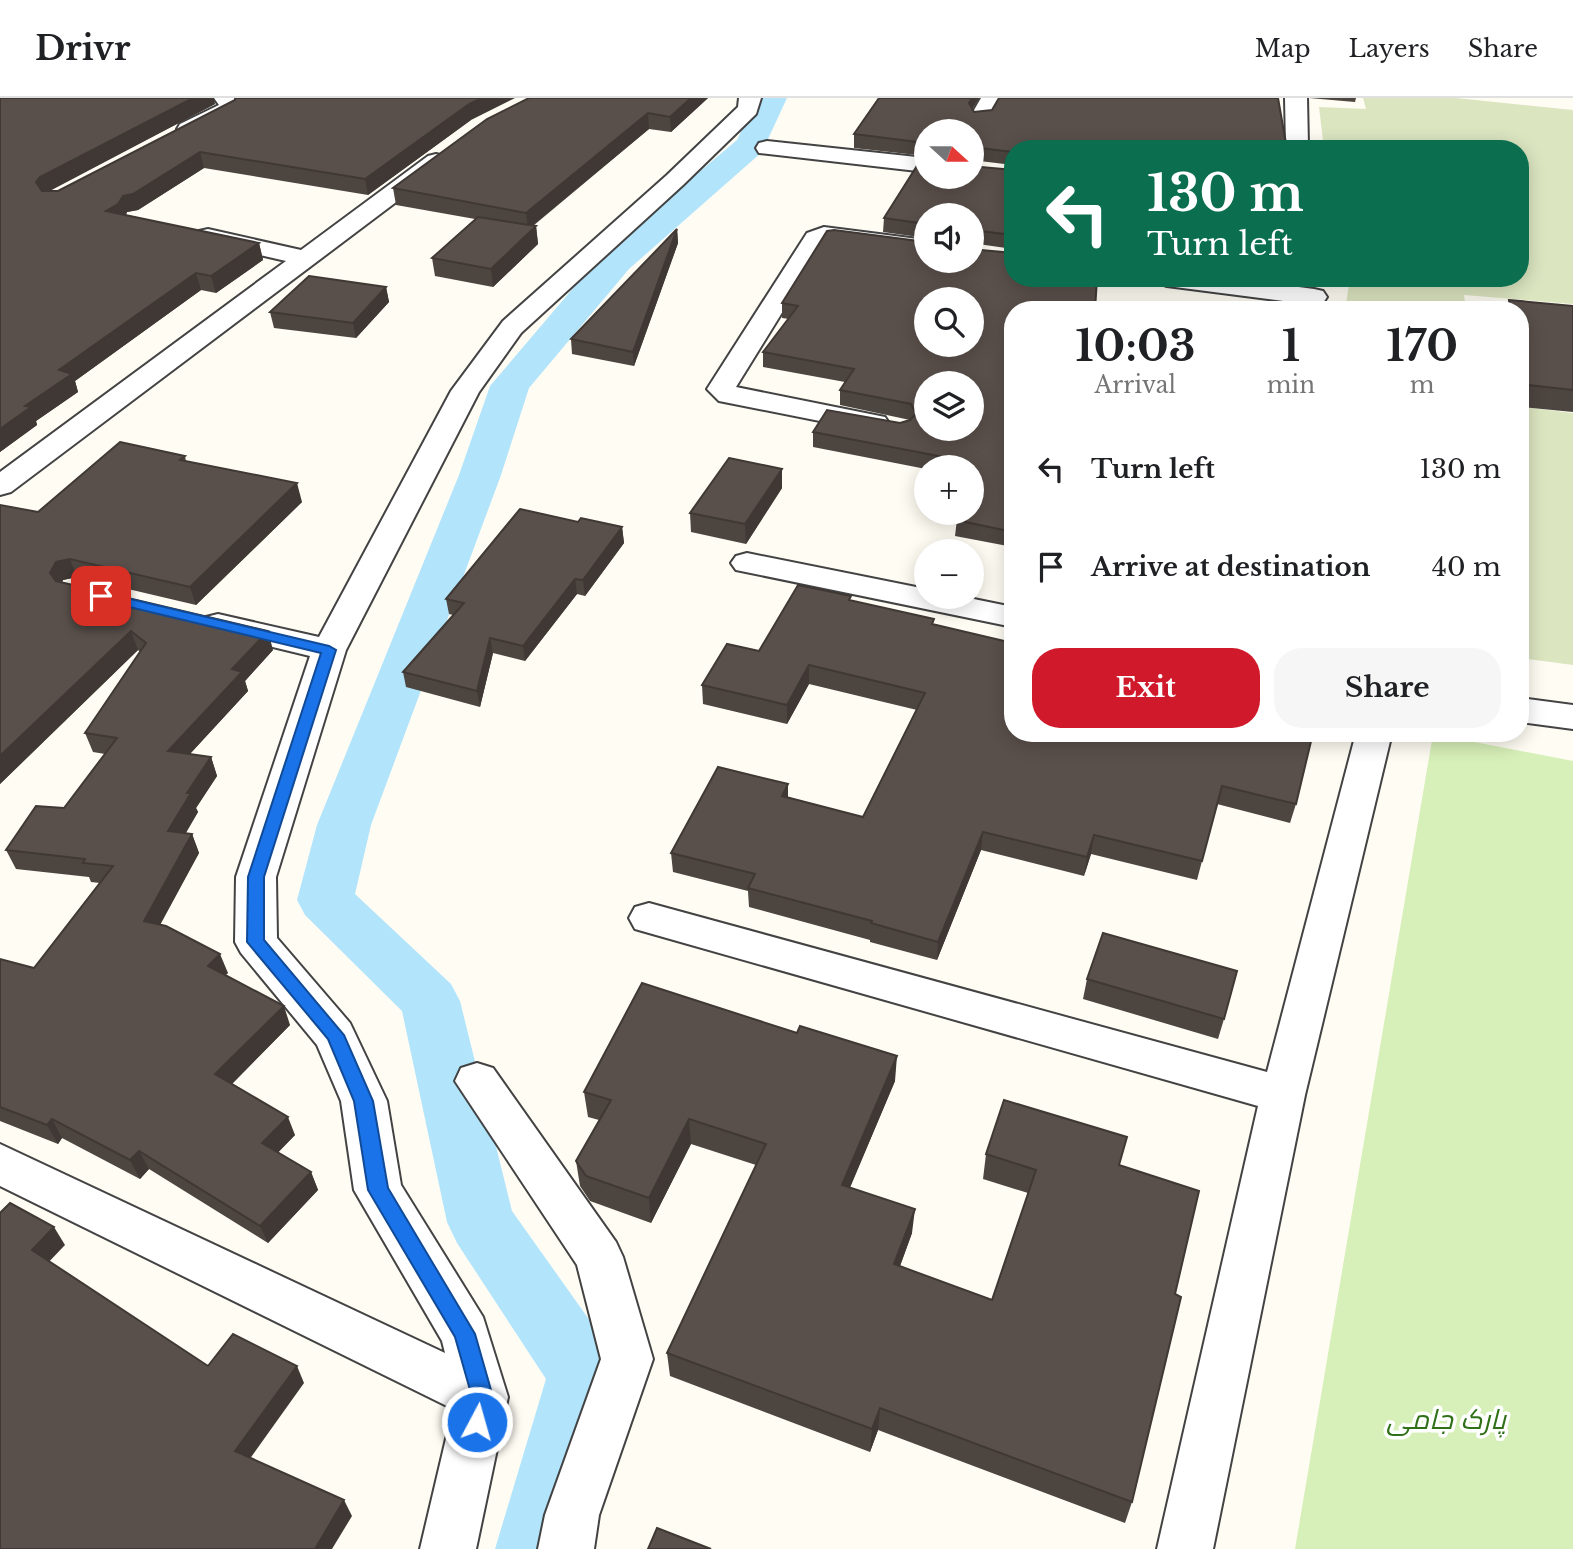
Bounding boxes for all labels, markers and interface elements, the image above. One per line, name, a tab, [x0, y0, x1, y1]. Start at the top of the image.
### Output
text: Drivr	[35, 28, 130, 69]
text: Map	[1255, 34, 1311, 63]
text: Layers	[1349, 34, 1430, 63]
text: Share	[1468, 34, 1538, 63]
north arrow	[914, 119, 984, 189]
map controls	[914, 119, 984, 609]
text: 130 m	[1147, 163, 1304, 224]
icon: left	[1032, 168, 1123, 259]
button: sound	[914, 203, 984, 273]
text: Turn left	[1147, 224, 1293, 264]
button: search	[914, 287, 984, 357]
text: 10:03	[1075, 320, 1196, 372]
text: 1	[1282, 320, 1300, 372]
text: 170	[1386, 320, 1458, 372]
button: layers	[914, 371, 984, 441]
text: Arrival	[1095, 371, 1176, 399]
text: min	[1267, 371, 1315, 399]
text: m	[1410, 371, 1434, 399]
icon: left	[1032, 450, 1070, 488]
text: Turn left	[1091, 453, 1215, 485]
text: 130 m	[1419, 453, 1501, 485]
button: +	[914, 455, 984, 525]
button: −	[914, 539, 984, 609]
icon: arrive	[1032, 548, 1070, 586]
text: Arrive at destination	[1091, 551, 1371, 583]
text: 40 m	[1432, 551, 1501, 583]
pin	[71, 566, 131, 626]
icon: arrive	[82, 577, 120, 615]
button: Exit	[1032, 648, 1260, 728]
button: Share	[1274, 648, 1501, 728]
position arrow	[440, 1385, 514, 1459]
park label: پارک جامی	[1386, 1402, 1507, 1438]

